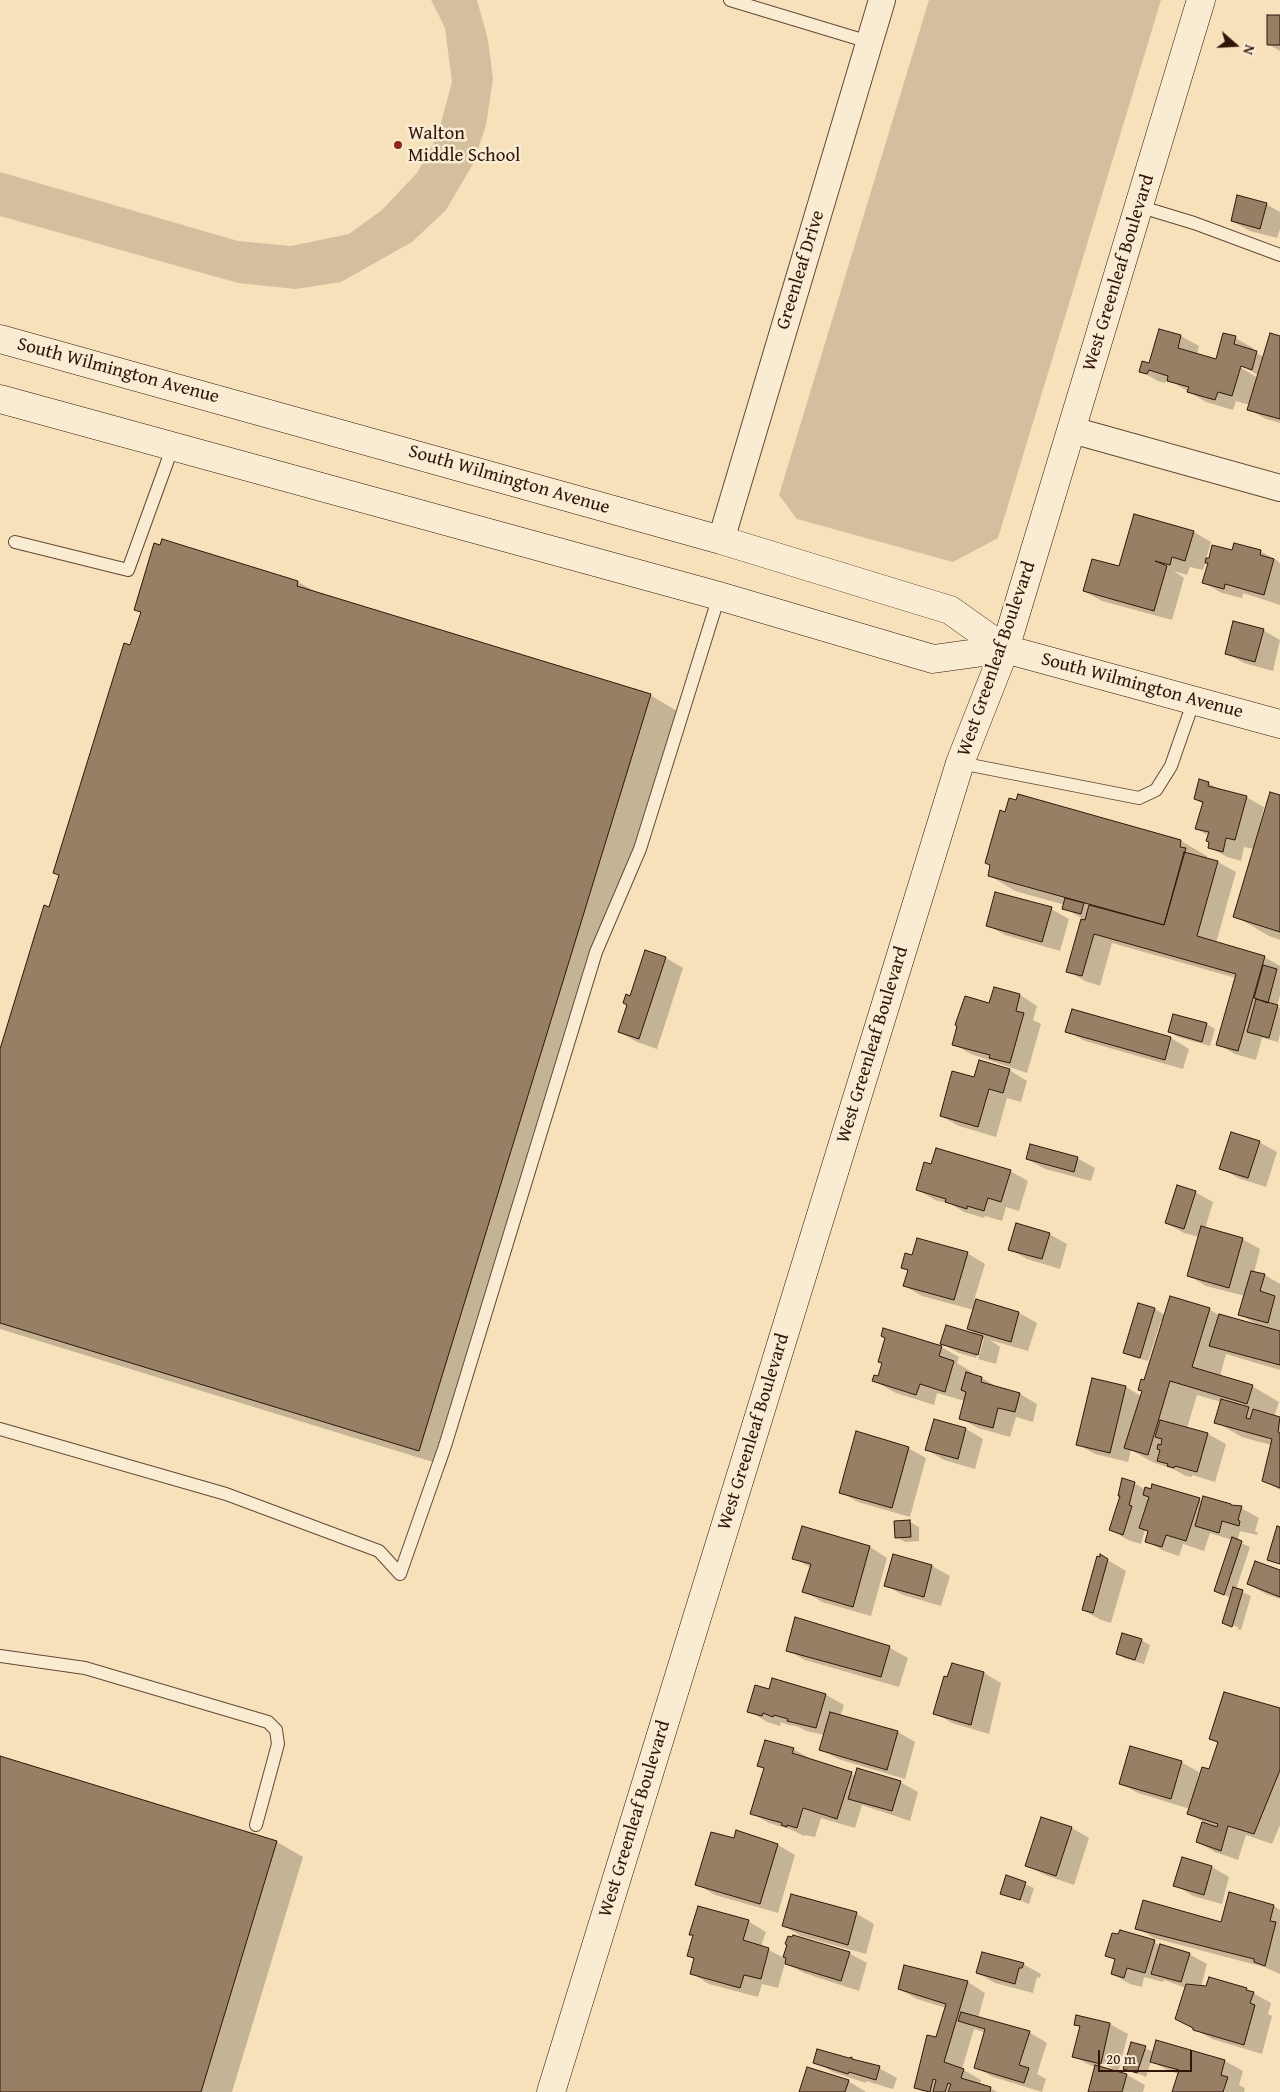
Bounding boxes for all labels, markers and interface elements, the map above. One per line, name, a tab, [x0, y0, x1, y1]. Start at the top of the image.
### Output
north arrow	[1210, 20, 1260, 70]
text: N	[1238, 42, 1260, 58]
place label: Walton Middle School	[408, 123, 520, 167]
marker: Walton Middle School	[392, 139, 404, 151]
street label: West Greenleaf Boulevard	[1078, 172, 1160, 374]
street label: Greenleaf Drive	[772, 208, 830, 332]
street label: South Wilmington Avenue	[14, 333, 222, 409]
street label: South Wilmington Avenue	[406, 440, 612, 520]
street label: West Greenleaf Boulevard	[953, 559, 1041, 759]
street label: South Wilmington Avenue	[1038, 648, 1246, 724]
street label: West Greenleaf Boulevard	[832, 944, 914, 1146]
street label: West Greenleaf Boulevard	[713, 1331, 795, 1533]
street label: West Greenleaf Boulevard	[594, 1718, 676, 1920]
scale bar	[1100, 2040, 1194, 2072]
text: 20 m	[1106, 2048, 1136, 2069]

